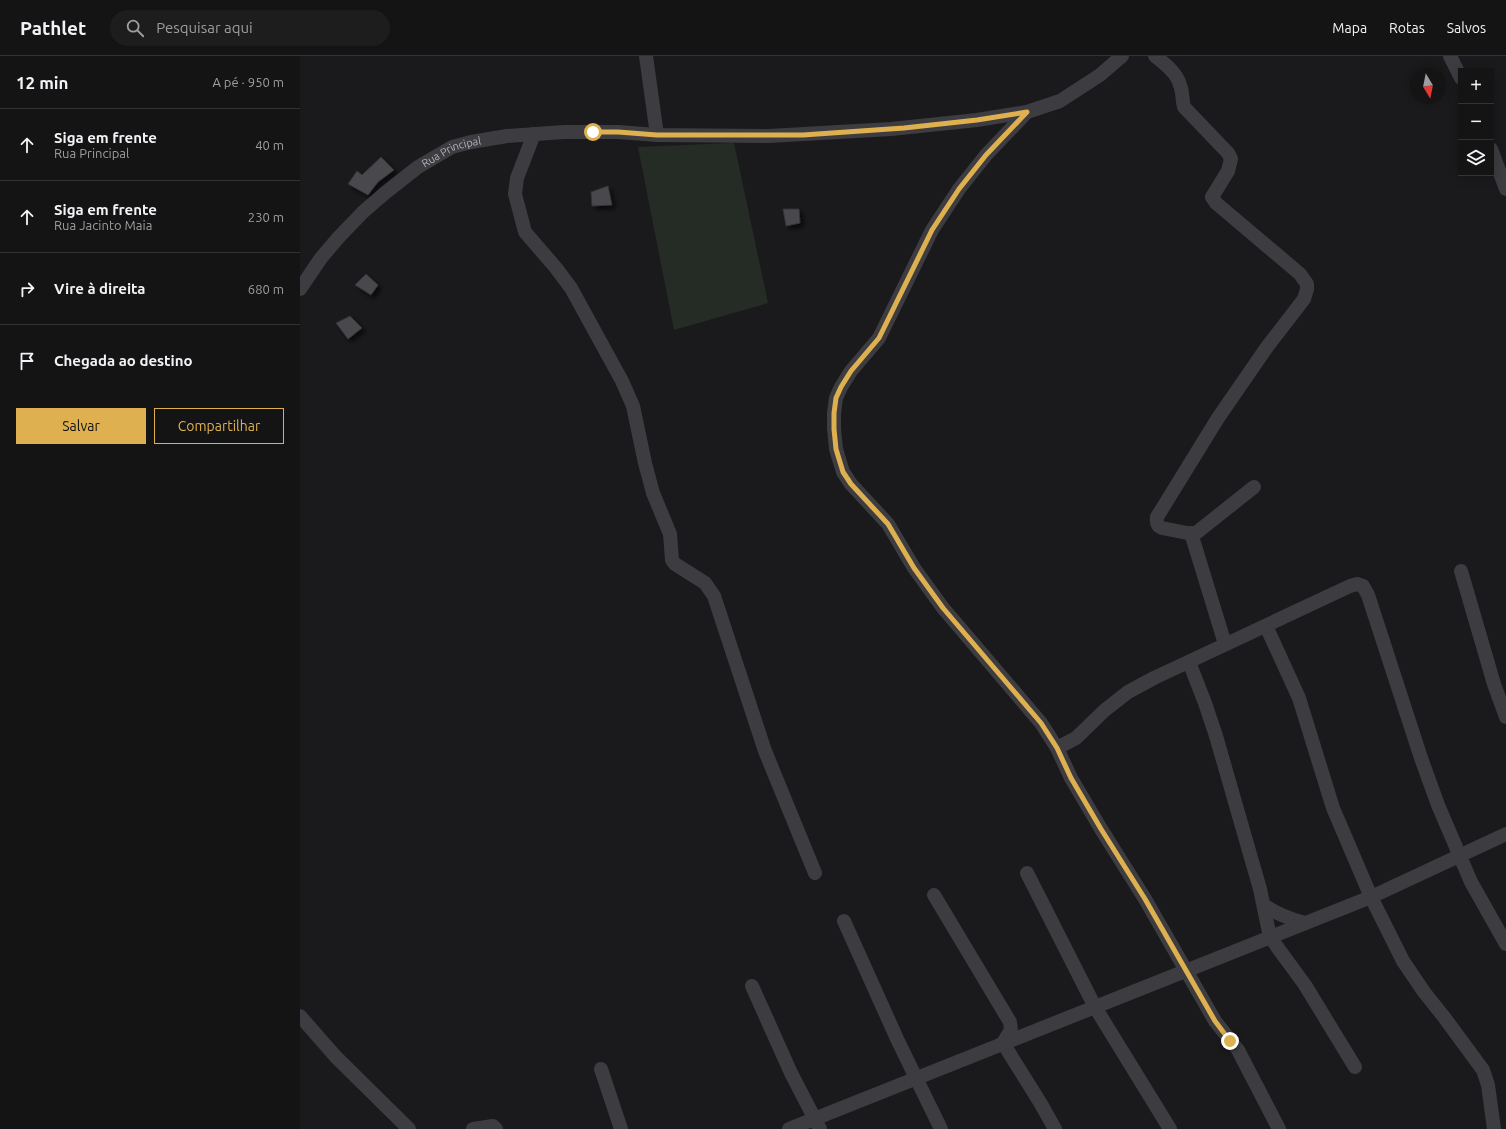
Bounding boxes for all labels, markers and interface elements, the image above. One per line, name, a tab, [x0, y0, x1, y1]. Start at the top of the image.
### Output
search box	[110, 10, 390, 46]
text: Pathlet	[20, 17, 86, 39]
icon: search	[124, 17, 146, 39]
text: Pesquisar aqui	[156, 19, 253, 36]
text: Mapa	[1332, 20, 1367, 36]
text: Rotas	[1389, 20, 1425, 36]
text: Salvos	[1447, 20, 1486, 36]
north arrow	[1410, 68, 1446, 104]
map controls	[1458, 68, 1494, 176]
button: +	[1458, 68, 1494, 104]
text: 12 min	[16, 73, 69, 92]
text: A pé · 950 m	[212, 75, 284, 89]
button: −	[1458, 104, 1494, 140]
route start	[584, 123, 602, 141]
text: Siga em frente	[54, 129, 157, 146]
icon: ahead	[16, 134, 38, 156]
street label: Rua Principal	[419, 134, 482, 170]
text: 40 m	[255, 138, 284, 152]
button: layers	[1458, 140, 1494, 176]
text: Rua Principal	[54, 146, 129, 160]
text: Siga em frente	[54, 201, 157, 218]
icon: ahead	[16, 206, 38, 228]
text: 230 m	[248, 210, 284, 224]
text: Rua Jacinto Maia	[54, 218, 152, 232]
icon: right	[16, 278, 38, 300]
text: Vire à direita	[54, 280, 146, 297]
text: 680 m	[248, 282, 284, 296]
icon: arrive	[16, 350, 38, 372]
text: Chegada ao destino	[54, 352, 193, 369]
button: Salvar	[16, 408, 146, 444]
button: Compartilhar	[154, 408, 284, 444]
route end	[1221, 1032, 1239, 1050]

